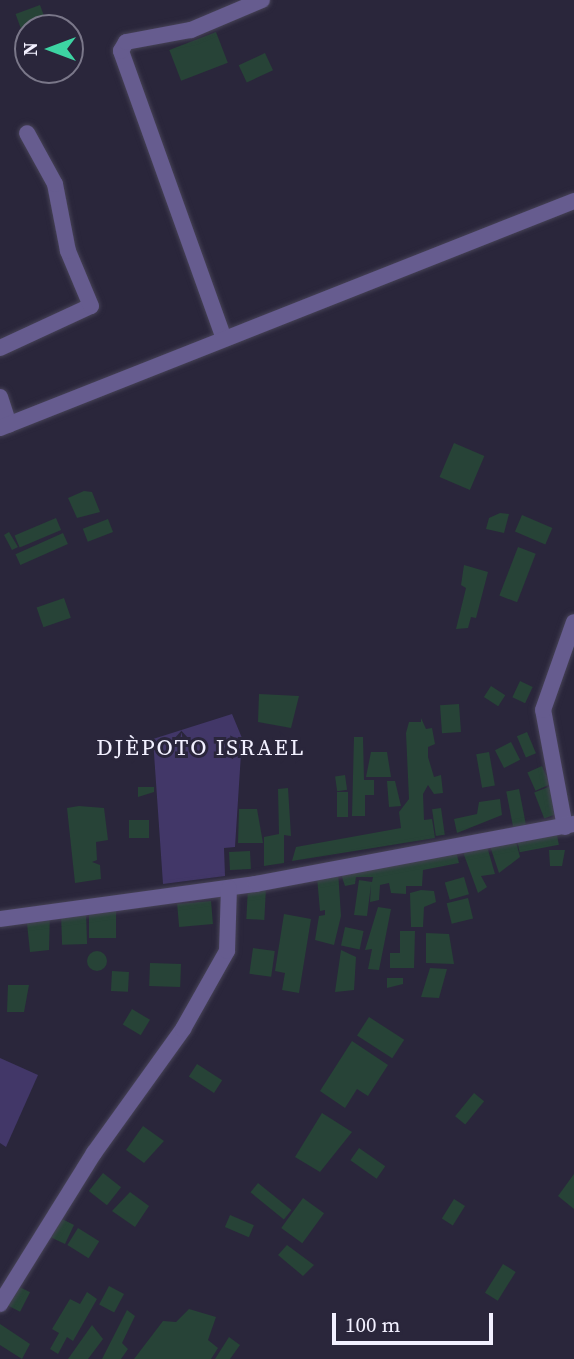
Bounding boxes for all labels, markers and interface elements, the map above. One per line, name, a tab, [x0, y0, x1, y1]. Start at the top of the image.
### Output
north arrow	[14, 14, 84, 84]
text: N	[17, 42, 43, 56]
district label: DJÈPOTO ISRAEL	[98, 733, 304, 761]
scale bar	[336, 1300, 497, 1344]
text: 100 m	[345, 1310, 400, 1339]

